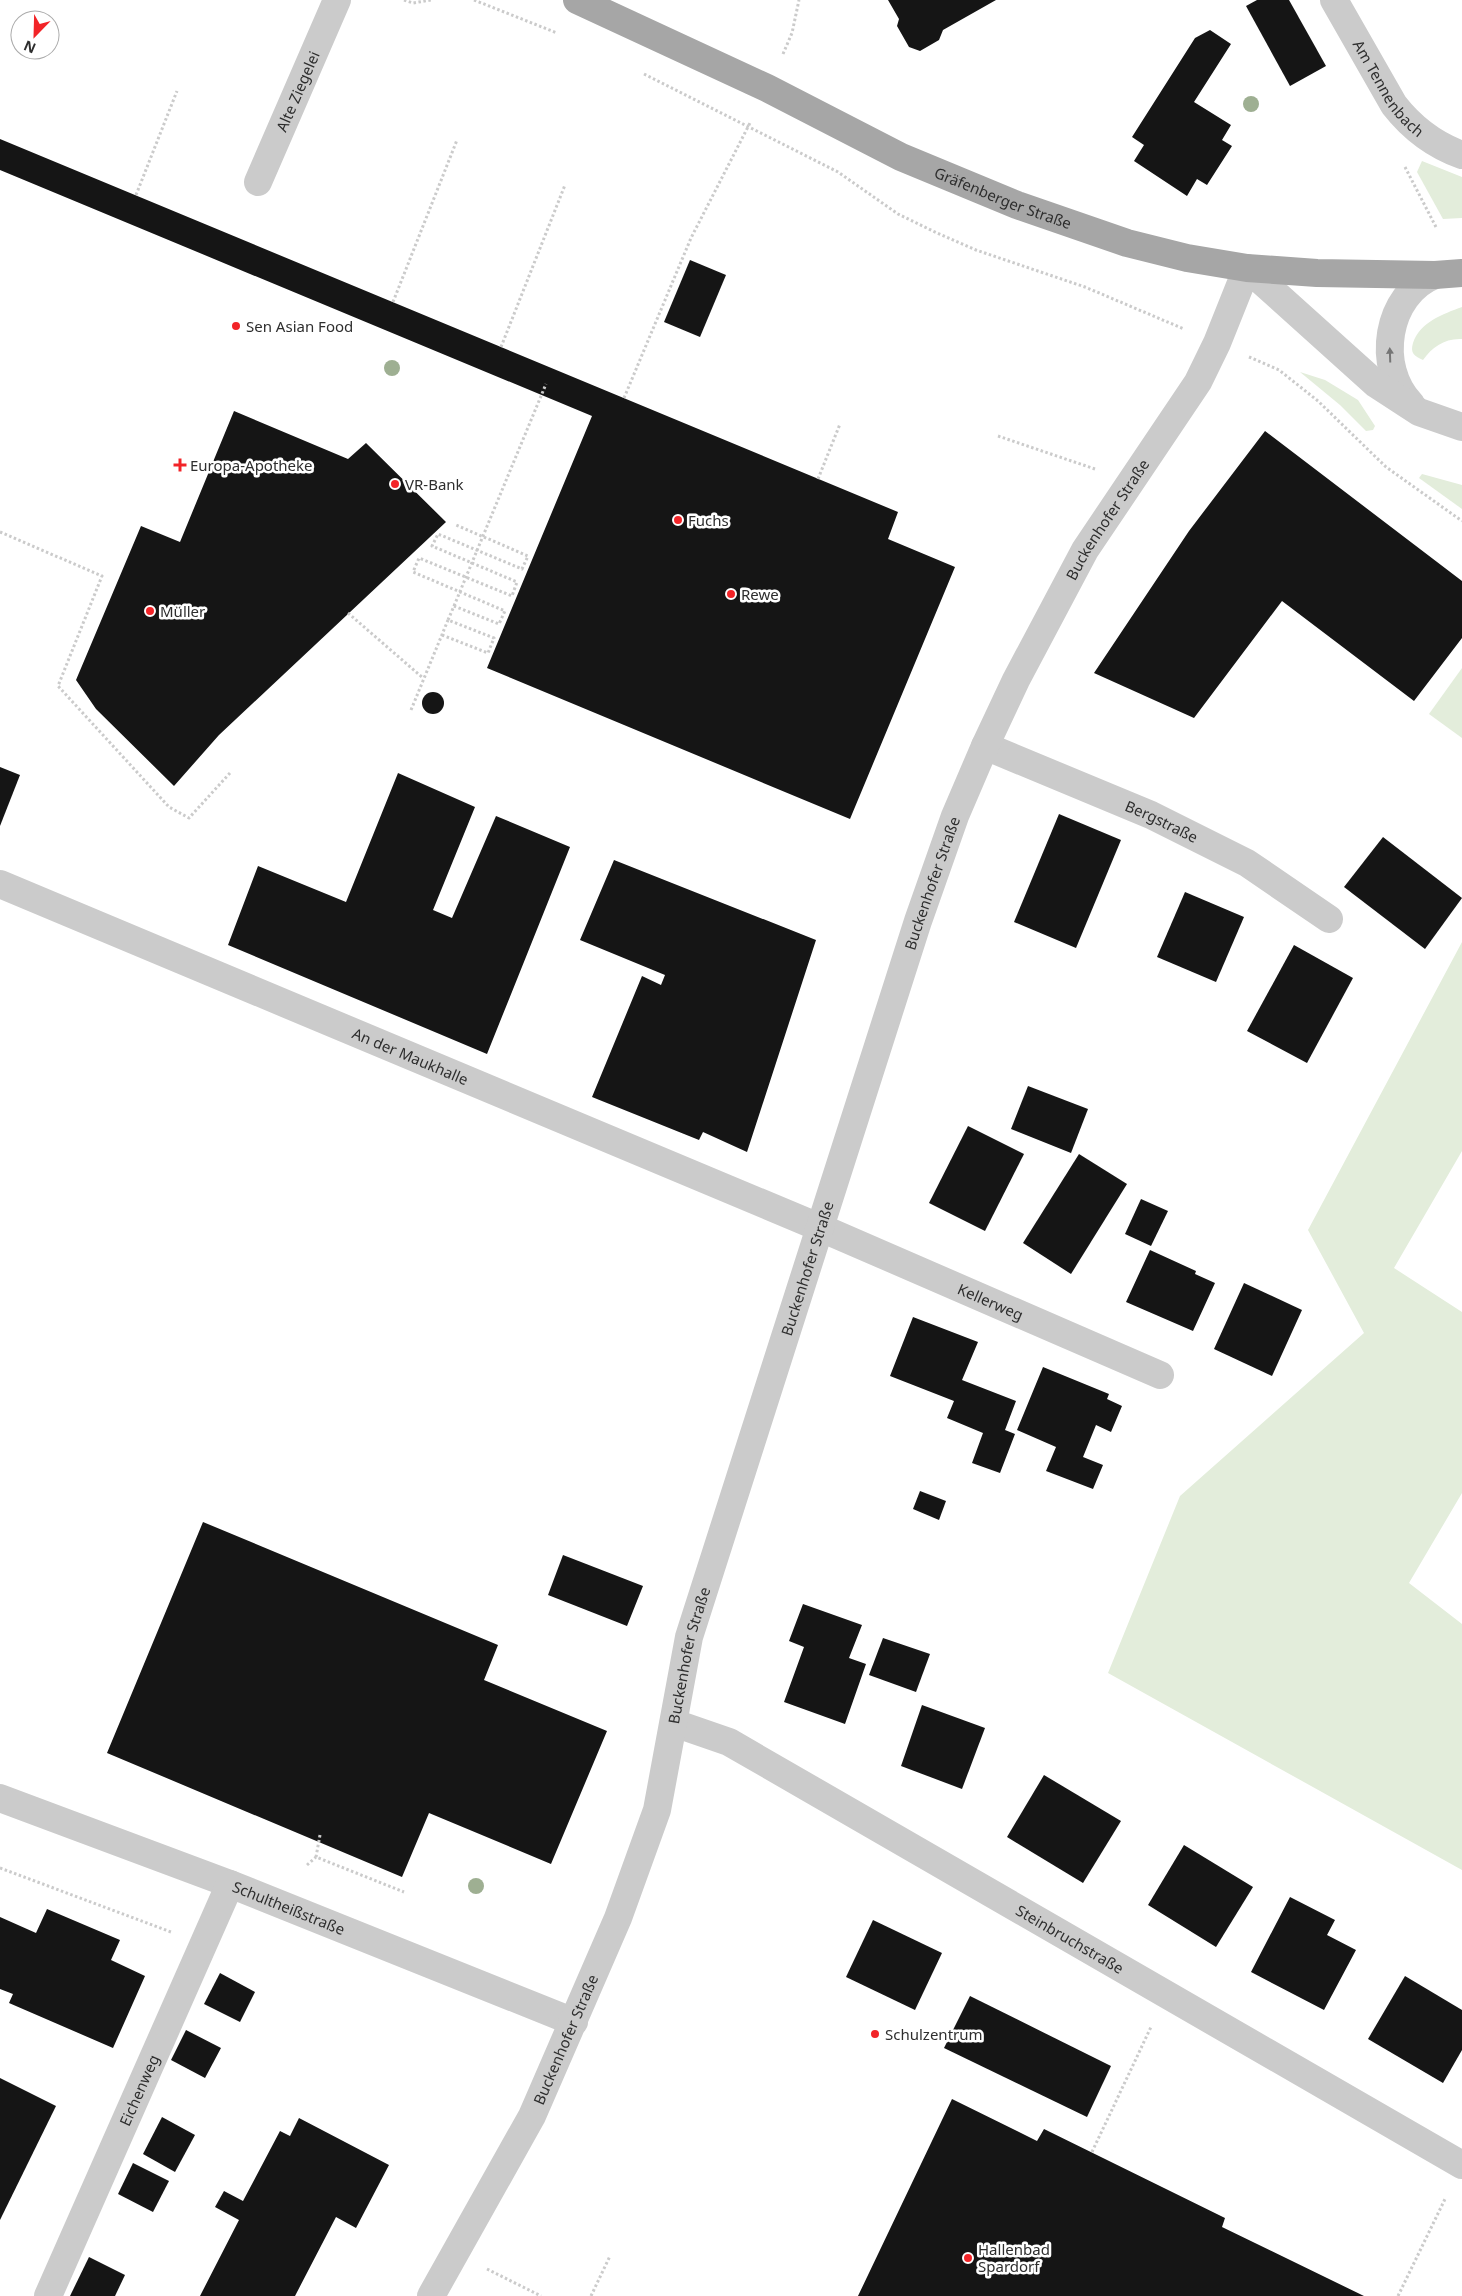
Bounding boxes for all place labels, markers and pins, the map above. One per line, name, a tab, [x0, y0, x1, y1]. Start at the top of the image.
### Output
place label: Sen Asian Food	[246, 316, 353, 336]
marker: Sen Asian Food	[230, 320, 242, 332]
place label: Europa-Apotheke	[190, 455, 313, 475]
marker: Europa-Apotheke	[174, 459, 186, 471]
place label: VR-Bank	[405, 474, 464, 494]
marker: VR-Bank	[389, 478, 401, 490]
place label: Fuchs	[688, 510, 729, 530]
marker: Fuchs	[672, 514, 684, 526]
place label: Rewe	[741, 584, 779, 604]
marker: Rewe	[725, 588, 737, 600]
place label: Müller	[160, 601, 205, 621]
marker: Müller	[144, 605, 156, 617]
place label: Schulzentrum	[885, 2024, 983, 2044]
marker: Schulzentrum	[869, 2028, 881, 2040]
place label: Hallenbad Spardorf	[978, 2239, 1050, 2276]
marker: Hallenbad Spardorf	[962, 2252, 974, 2264]

